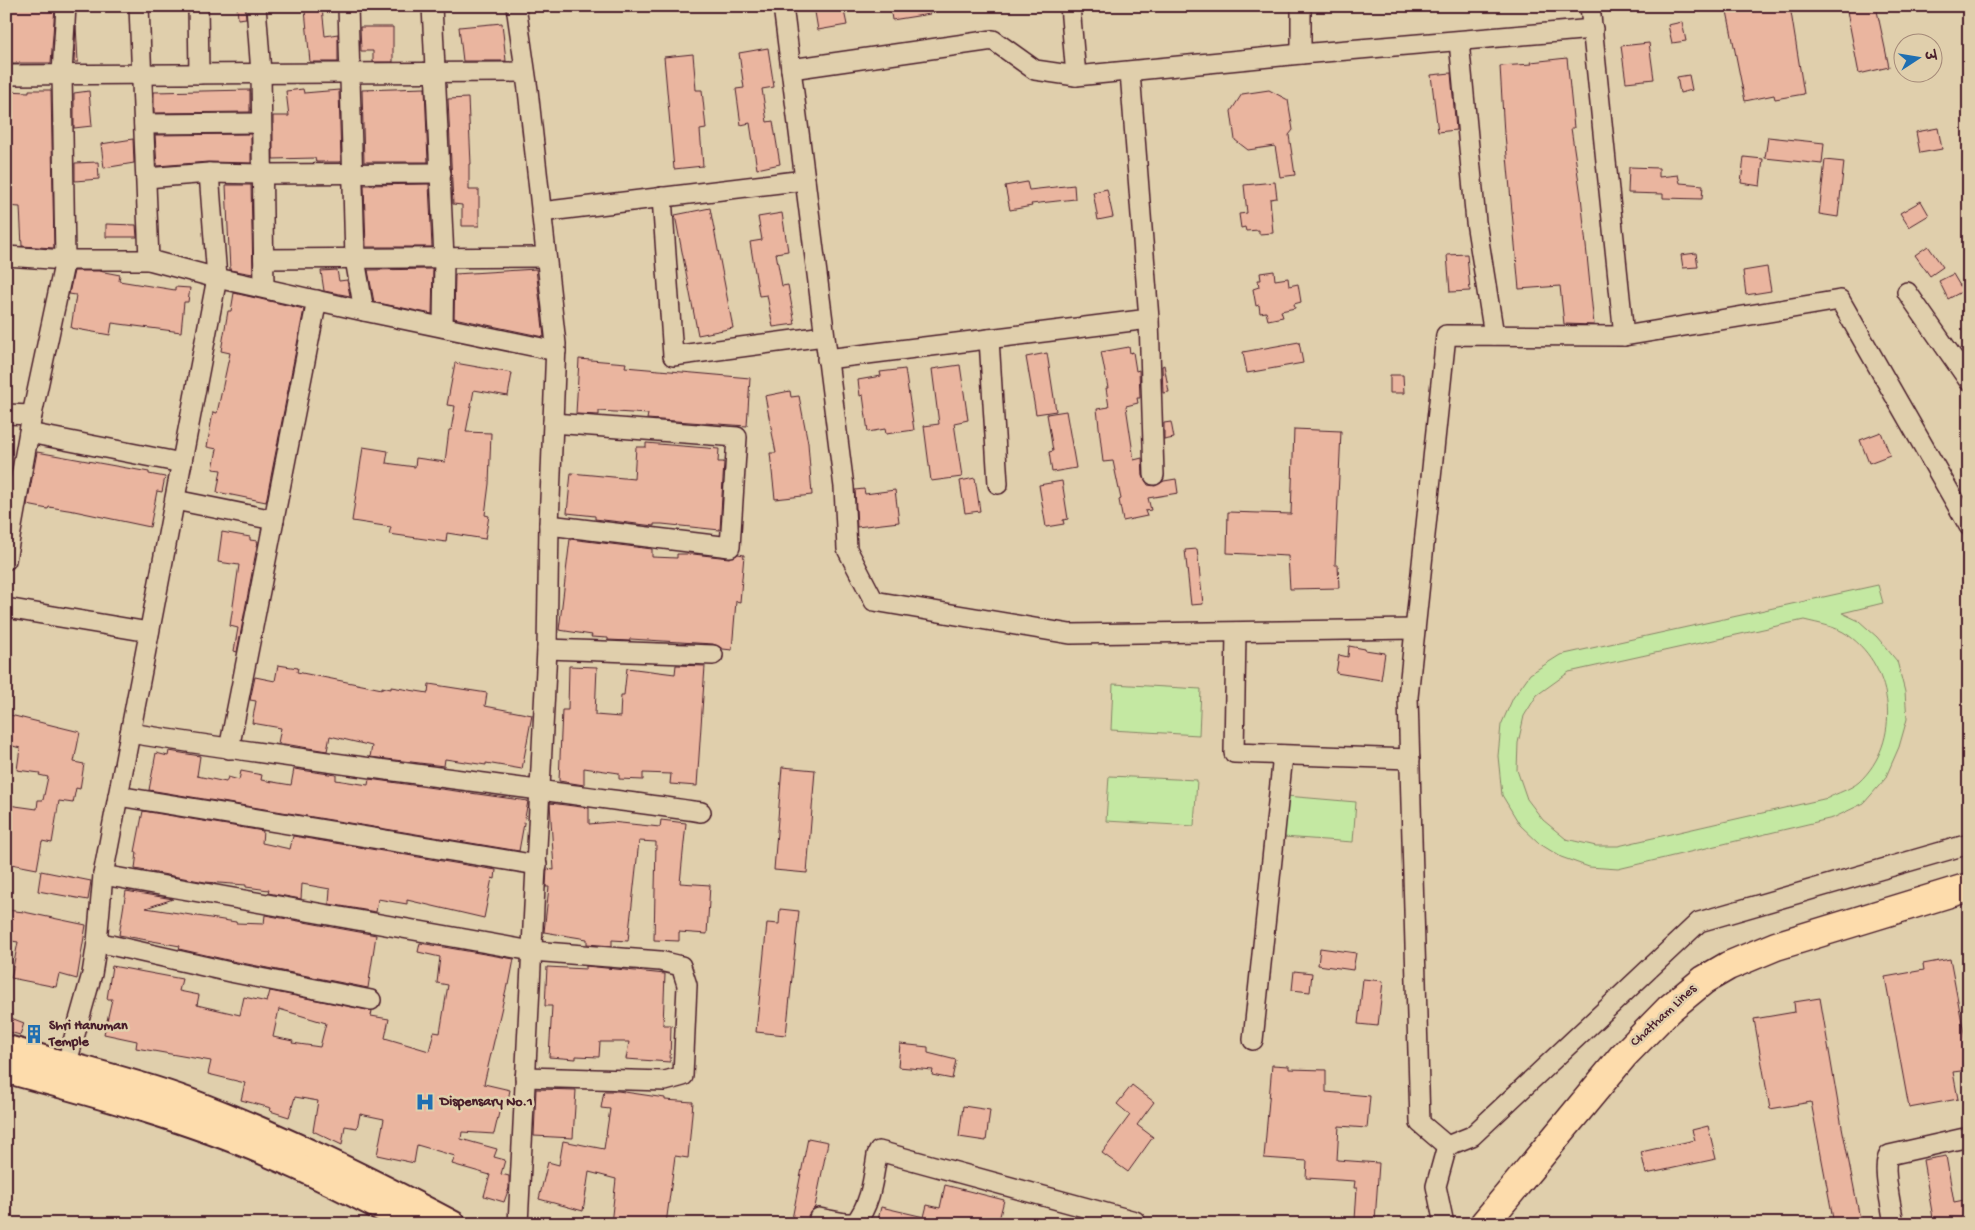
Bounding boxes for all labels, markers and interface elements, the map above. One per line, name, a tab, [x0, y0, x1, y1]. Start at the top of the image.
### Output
north arrow	[1892, 32, 1942, 82]
text: उ	[1919, 48, 1938, 64]
street label: Chatham Lines	[1627, 980, 1701, 1051]
place label: Shri Hanuman Temple	[48, 1018, 128, 1051]
building icon: Shri Hanuman Temple	[23, 1023, 45, 1045]
hospital icon: Dispensary No.1	[414, 1091, 436, 1113]
place label: Dispensary No.1	[438, 1094, 533, 1111]

